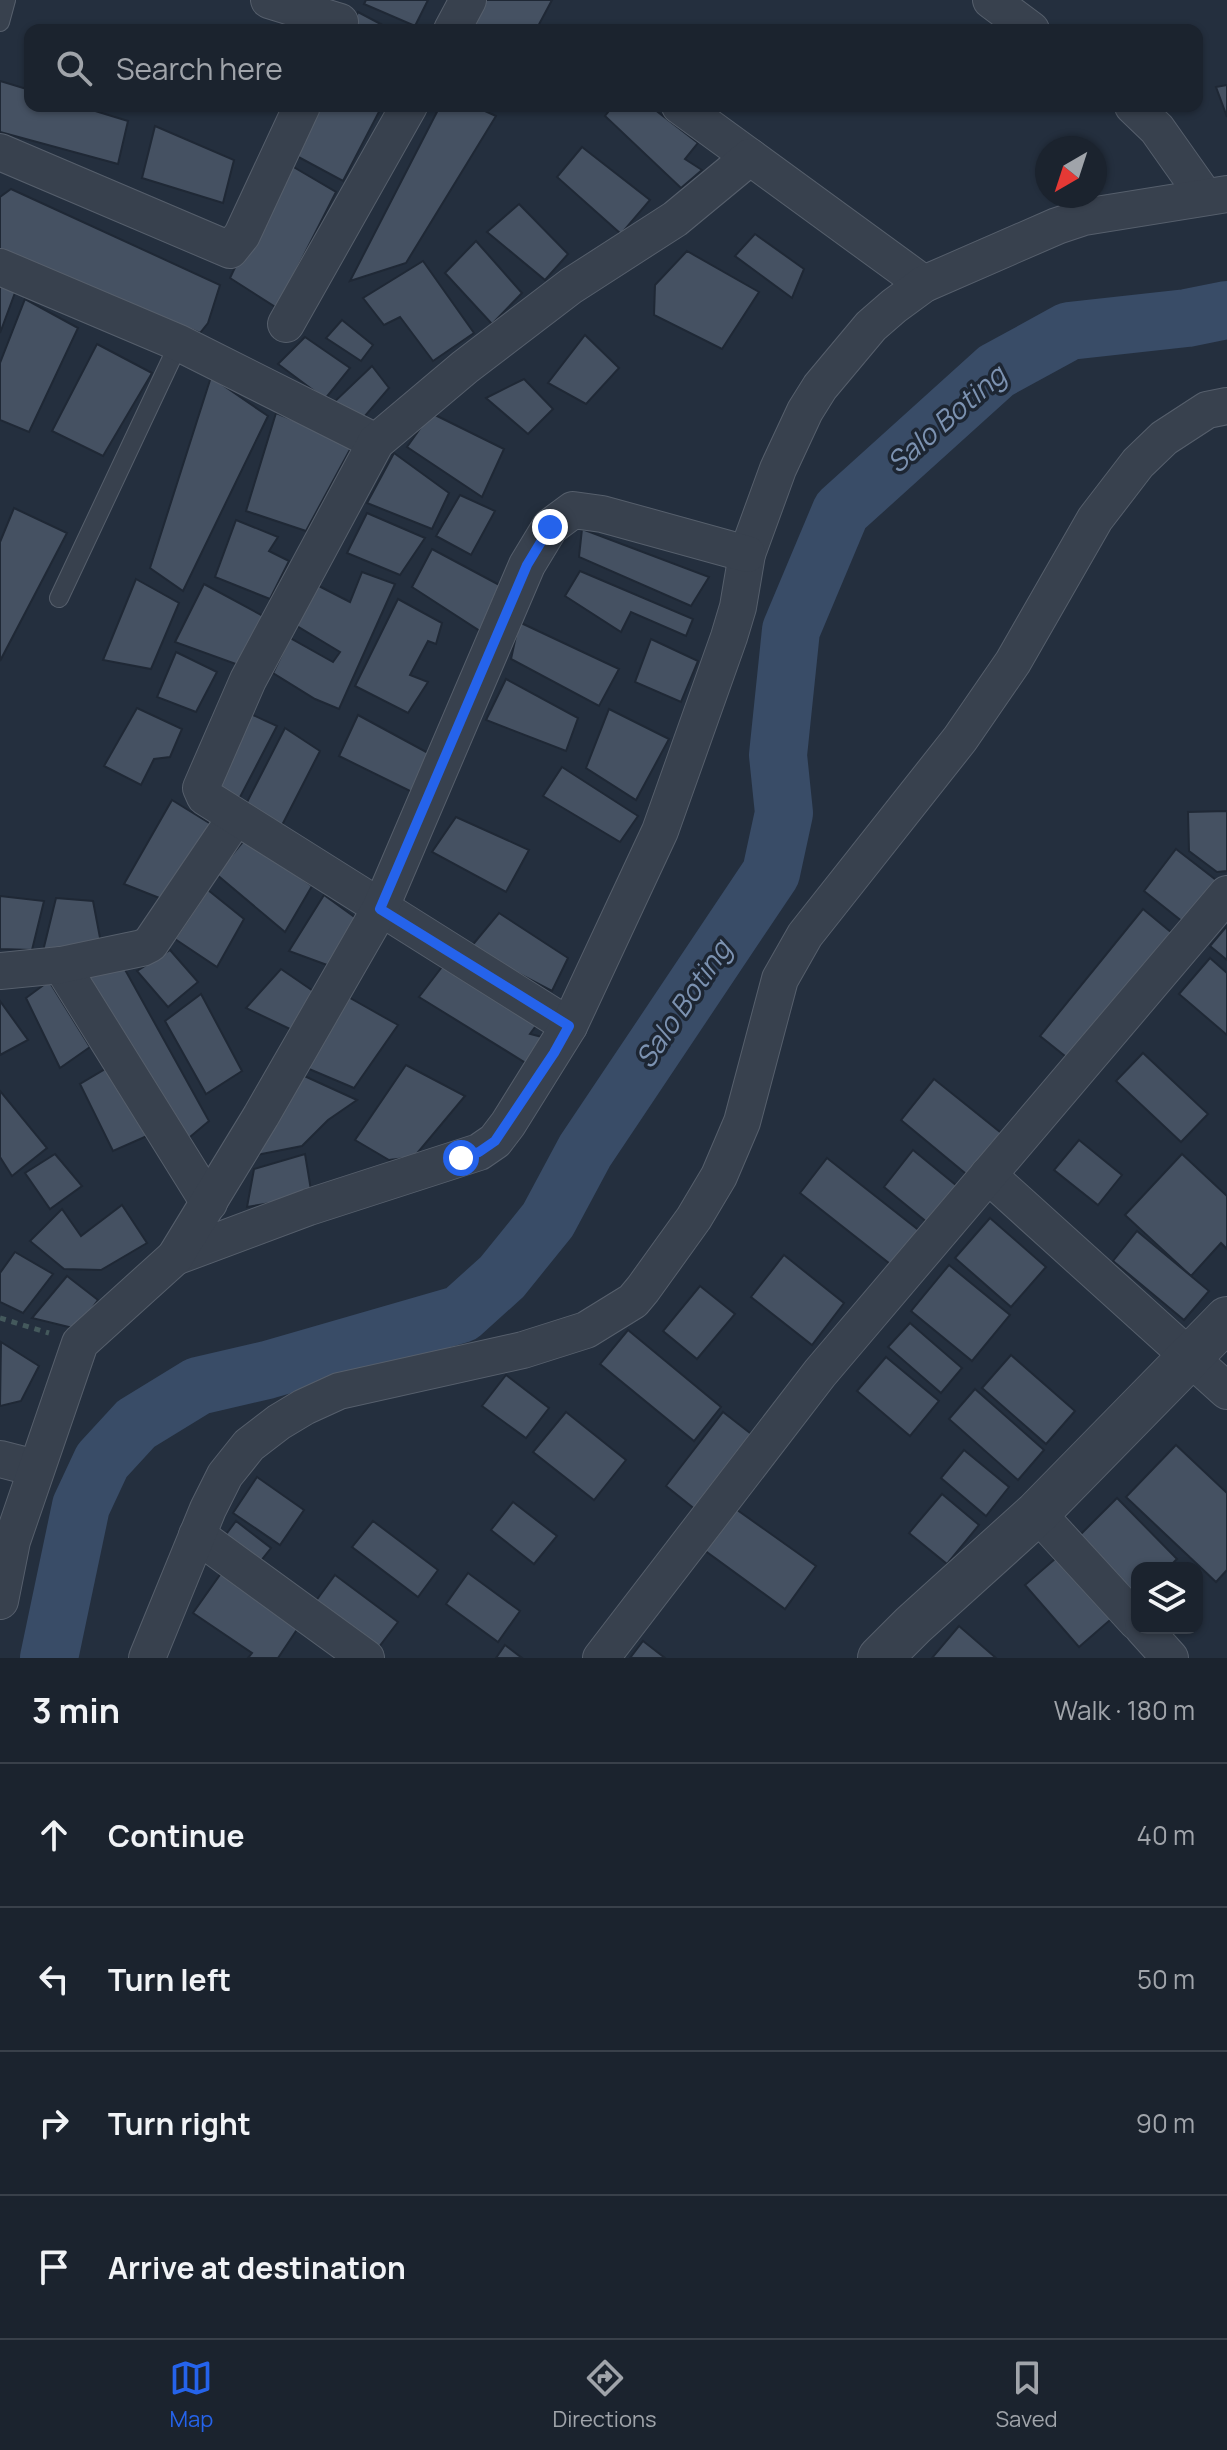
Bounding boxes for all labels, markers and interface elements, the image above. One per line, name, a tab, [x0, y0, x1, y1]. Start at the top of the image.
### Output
search box	[24, 24, 1203, 112]
icon: search	[52, 46, 96, 90]
text: Search here	[116, 48, 283, 89]
north arrow	[1035, 136, 1107, 208]
water label: Salo Boting	[878, 354, 1015, 481]
route end	[532, 509, 568, 545]
water label: Salo Boting	[626, 930, 740, 1075]
route start	[443, 1140, 479, 1176]
map controls	[1131, 1562, 1203, 1634]
button: layers	[1131, 1562, 1203, 1634]
text: 3 min	[32, 1687, 120, 1733]
text: Walk · 180 m	[1054, 1692, 1195, 1728]
icon: ahead	[32, 1813, 76, 1857]
text: Continue	[108, 1815, 244, 1856]
text: 40 m	[1137, 1817, 1195, 1853]
icon: left	[32, 1957, 76, 2001]
text: Turn left	[108, 1959, 231, 2000]
text: 50 m	[1137, 1961, 1195, 1997]
icon: right	[32, 2101, 76, 2145]
text: Turn right	[108, 2103, 251, 2144]
text: 90 m	[1136, 2105, 1195, 2141]
icon: arrive	[32, 2245, 76, 2289]
text: Arrive at destination	[108, 2247, 406, 2288]
tab: Map	[169, 2356, 213, 2434]
tab: Directions	[552, 2356, 657, 2434]
tab: Saved	[996, 2356, 1058, 2434]

